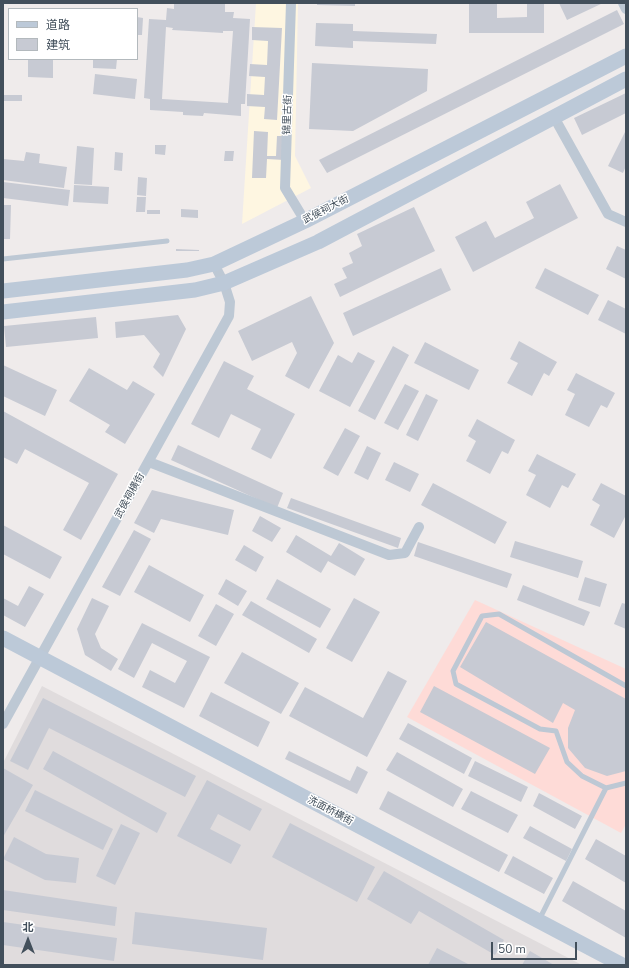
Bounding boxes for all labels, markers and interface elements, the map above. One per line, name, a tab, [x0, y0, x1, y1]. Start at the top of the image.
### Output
legend	[8, 8, 138, 60]
text: 道路	[46, 17, 70, 33]
text: 建筑	[46, 37, 70, 53]
street label: 锦里古街	[281, 95, 295, 135]
street label: 武侯祠大街	[301, 193, 351, 227]
street label: 武侯祠横街	[113, 471, 147, 521]
street label: 洗面桥横街	[305, 794, 355, 828]
north arrow	[8, 920, 48, 960]
text: 北	[23, 920, 34, 935]
scale bar	[493, 934, 579, 960]
text: 50 m	[498, 941, 526, 957]

